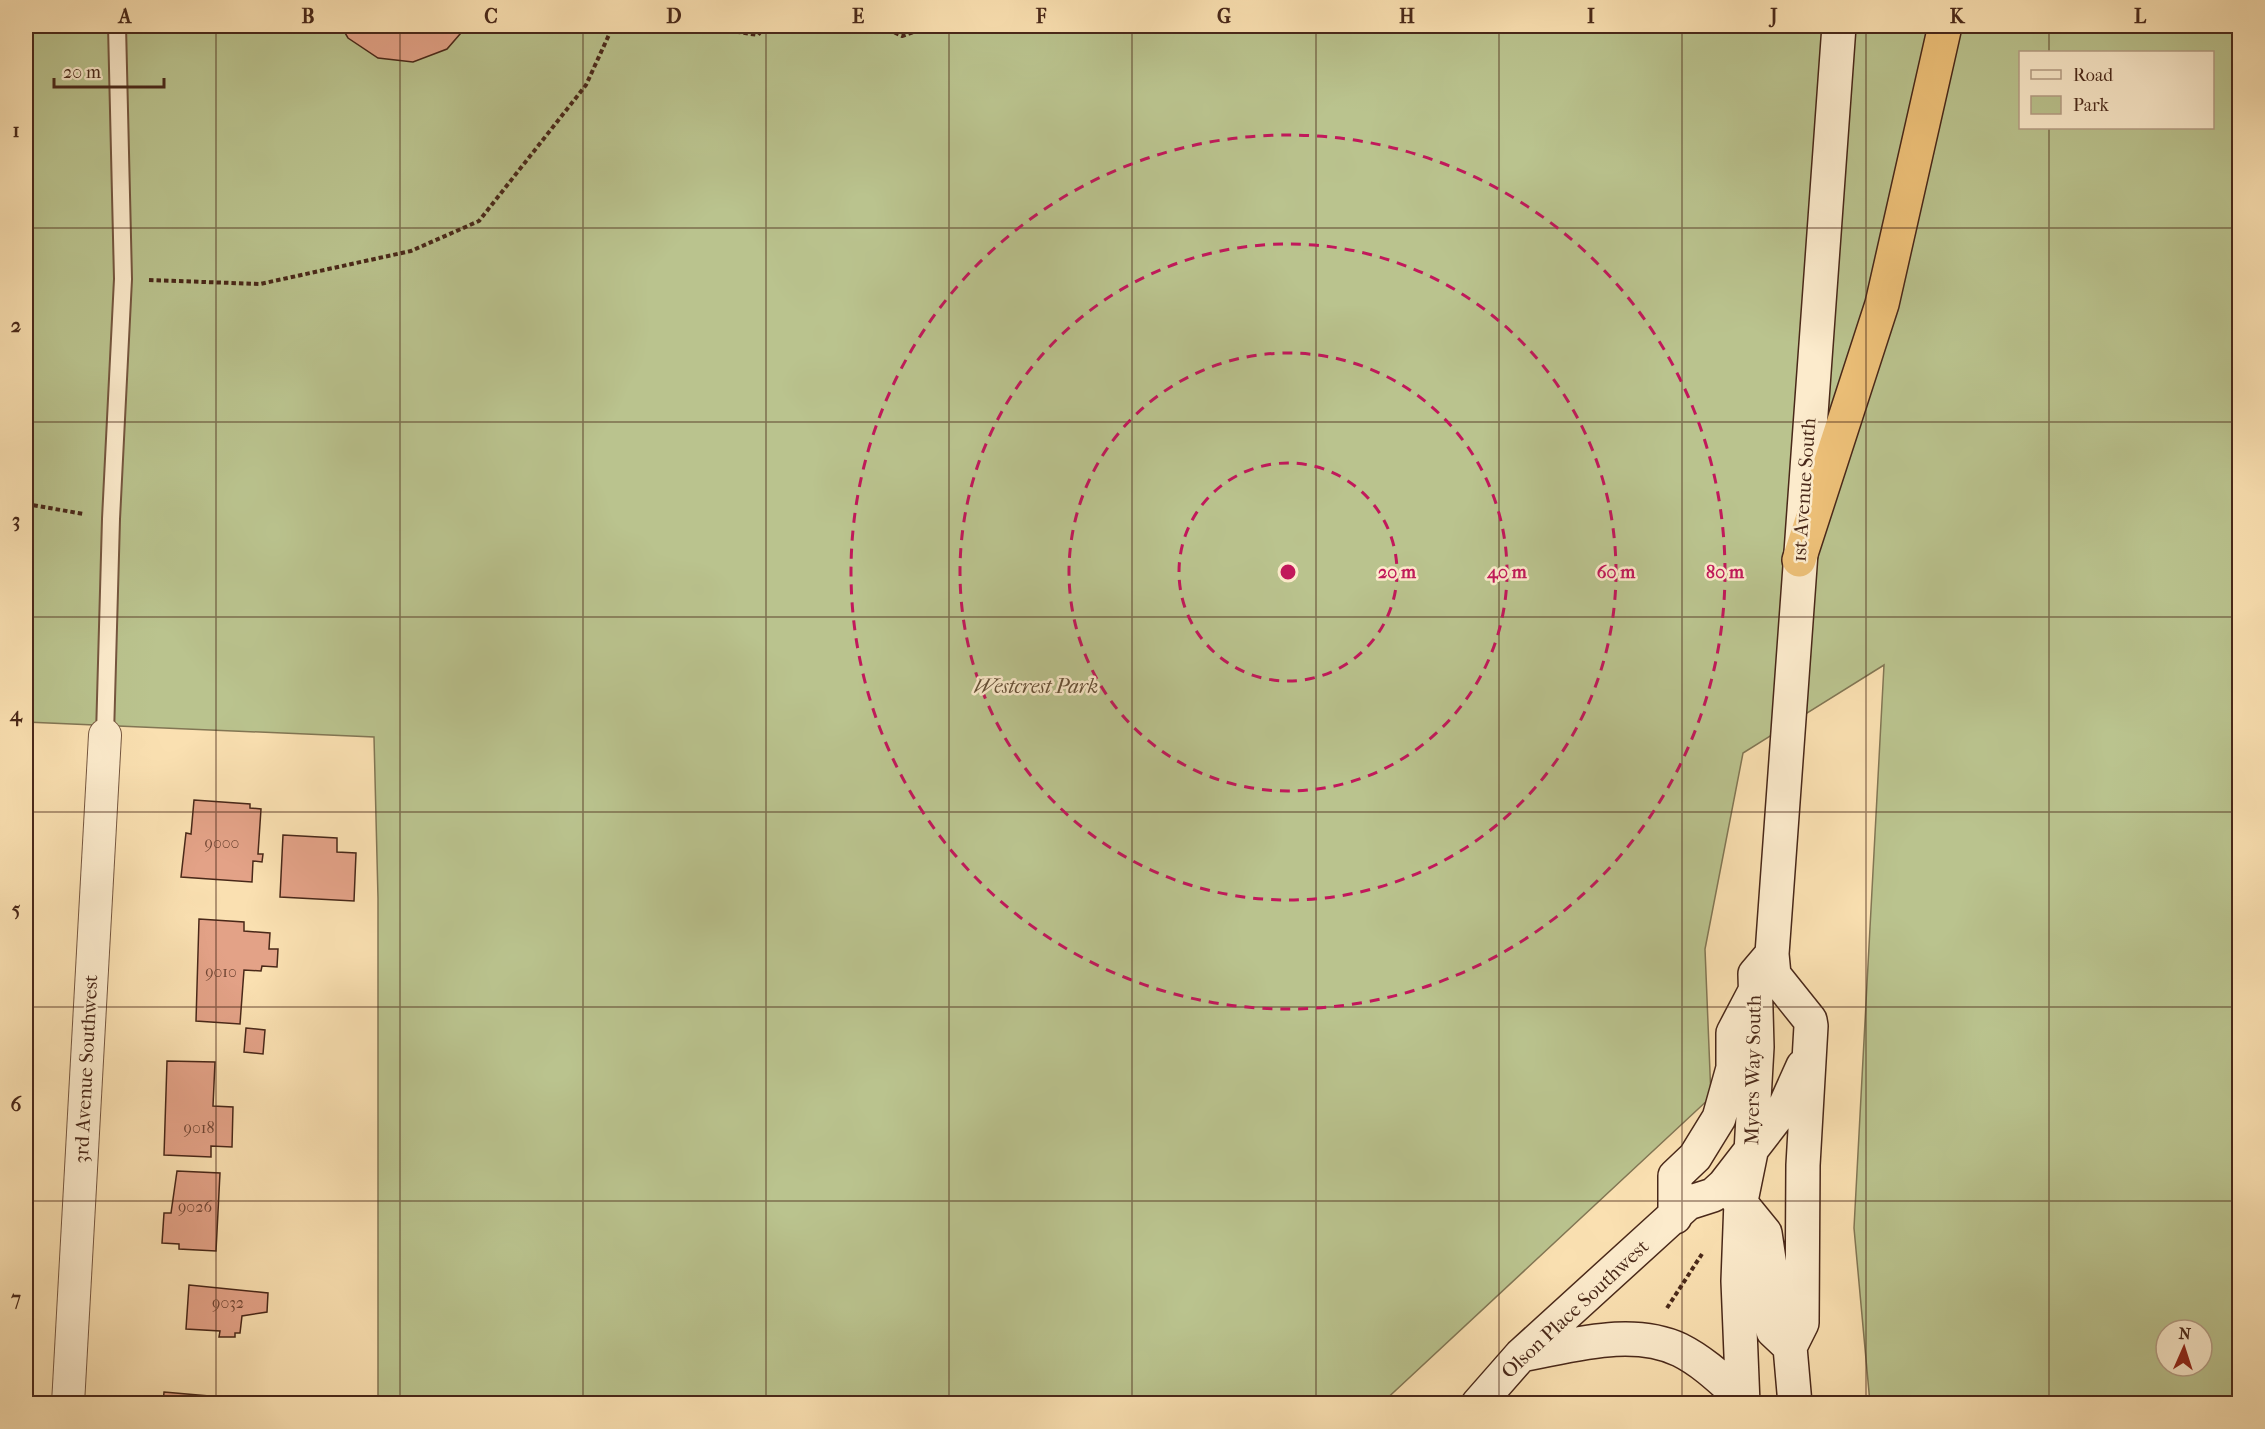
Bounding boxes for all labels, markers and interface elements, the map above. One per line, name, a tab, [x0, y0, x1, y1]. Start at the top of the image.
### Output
text: A	[117, 5, 133, 28]
text: B	[301, 5, 315, 28]
text: C	[484, 5, 498, 28]
text: D	[666, 5, 682, 28]
text: E	[852, 5, 864, 28]
text: F	[1035, 5, 1047, 28]
text: G	[1217, 5, 1231, 28]
text: H	[1399, 5, 1415, 28]
text: I	[1587, 5, 1595, 28]
text: J	[1768, 5, 1778, 28]
text: K	[1950, 5, 1966, 28]
text: L	[2134, 5, 2147, 28]
scale bar	[54, 51, 164, 89]
legend	[2019, 51, 2214, 129]
text: 20 m	[63, 62, 101, 83]
text: Road	[2073, 65, 2113, 86]
text: Park	[2073, 95, 2110, 116]
text: 1	[12, 119, 20, 142]
text: 2	[11, 314, 21, 337]
street label: 1st Avenue South	[1787, 416, 1821, 563]
text: 3	[12, 509, 20, 532]
centre of rings	[1278, 562, 1298, 582]
text: 20 m	[1378, 562, 1417, 583]
text: 40 m	[1486, 562, 1528, 583]
text: 60 m	[1597, 562, 1636, 583]
text: 80 m	[1706, 562, 1745, 583]
park label: Westcrest Park	[974, 675, 1098, 698]
text: 4	[9, 703, 23, 727]
house number: 9000	[205, 833, 239, 852]
text: 5	[12, 898, 21, 921]
house number: 9010	[205, 962, 237, 981]
street label: 3rd Avenue Southwest	[70, 974, 102, 1164]
street label: Myers Way South	[1740, 994, 1766, 1145]
text: 6	[11, 1093, 23, 1116]
house number: 9018	[184, 1118, 214, 1137]
house number: 9026	[178, 1197, 212, 1216]
street label: Olson Place Southwest	[1497, 1235, 1653, 1383]
text: 7	[10, 1287, 21, 1310]
house number: 9032	[212, 1293, 244, 1312]
north arrow	[2154, 1318, 2214, 1378]
text: N	[2178, 1324, 2192, 1343]

